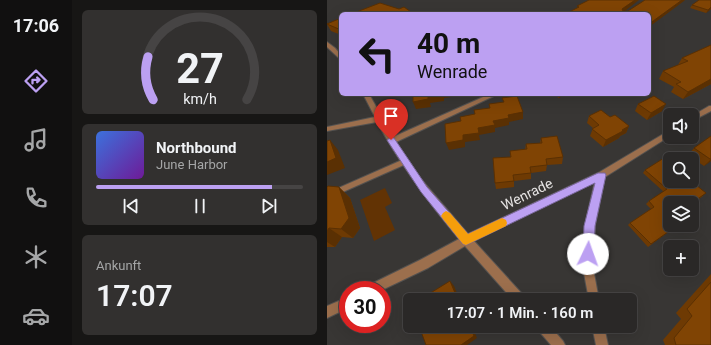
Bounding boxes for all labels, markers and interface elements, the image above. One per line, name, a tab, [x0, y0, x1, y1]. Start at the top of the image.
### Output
text: 17:06	[13, 15, 59, 36]
text: 40 m	[417, 27, 480, 60]
icon: left	[351, 28, 403, 80]
text: 27	[176, 44, 223, 93]
text: Wenrade	[417, 61, 487, 82]
icon: directions	[22, 67, 50, 95]
text: km/h	[183, 91, 216, 107]
pin	[374, 99, 408, 140]
icon: arrive	[380, 105, 402, 127]
map controls	[663, 108, 699, 276]
button: sound	[663, 108, 699, 144]
icon: music	[22, 126, 50, 154]
text: Northbound	[156, 139, 237, 157]
button: search	[663, 152, 699, 188]
text: June Harbor	[156, 157, 228, 172]
street label: Wenrade	[499, 175, 555, 213]
icon: phone	[22, 184, 50, 212]
icon: previous	[120, 195, 142, 217]
icon: pause	[189, 195, 211, 217]
icon: next	[258, 195, 280, 217]
button: layers	[663, 196, 699, 232]
position arrow	[567, 233, 609, 275]
button: +	[663, 240, 699, 276]
icon: climate	[22, 243, 50, 271]
text: Ankunft	[96, 258, 141, 273]
text: 17:07	[96, 278, 173, 313]
speed limit sign: 30	[339, 281, 391, 333]
icon: car	[22, 302, 50, 330]
text: 17:07 · 1 Min. · 160 m	[447, 304, 593, 322]

